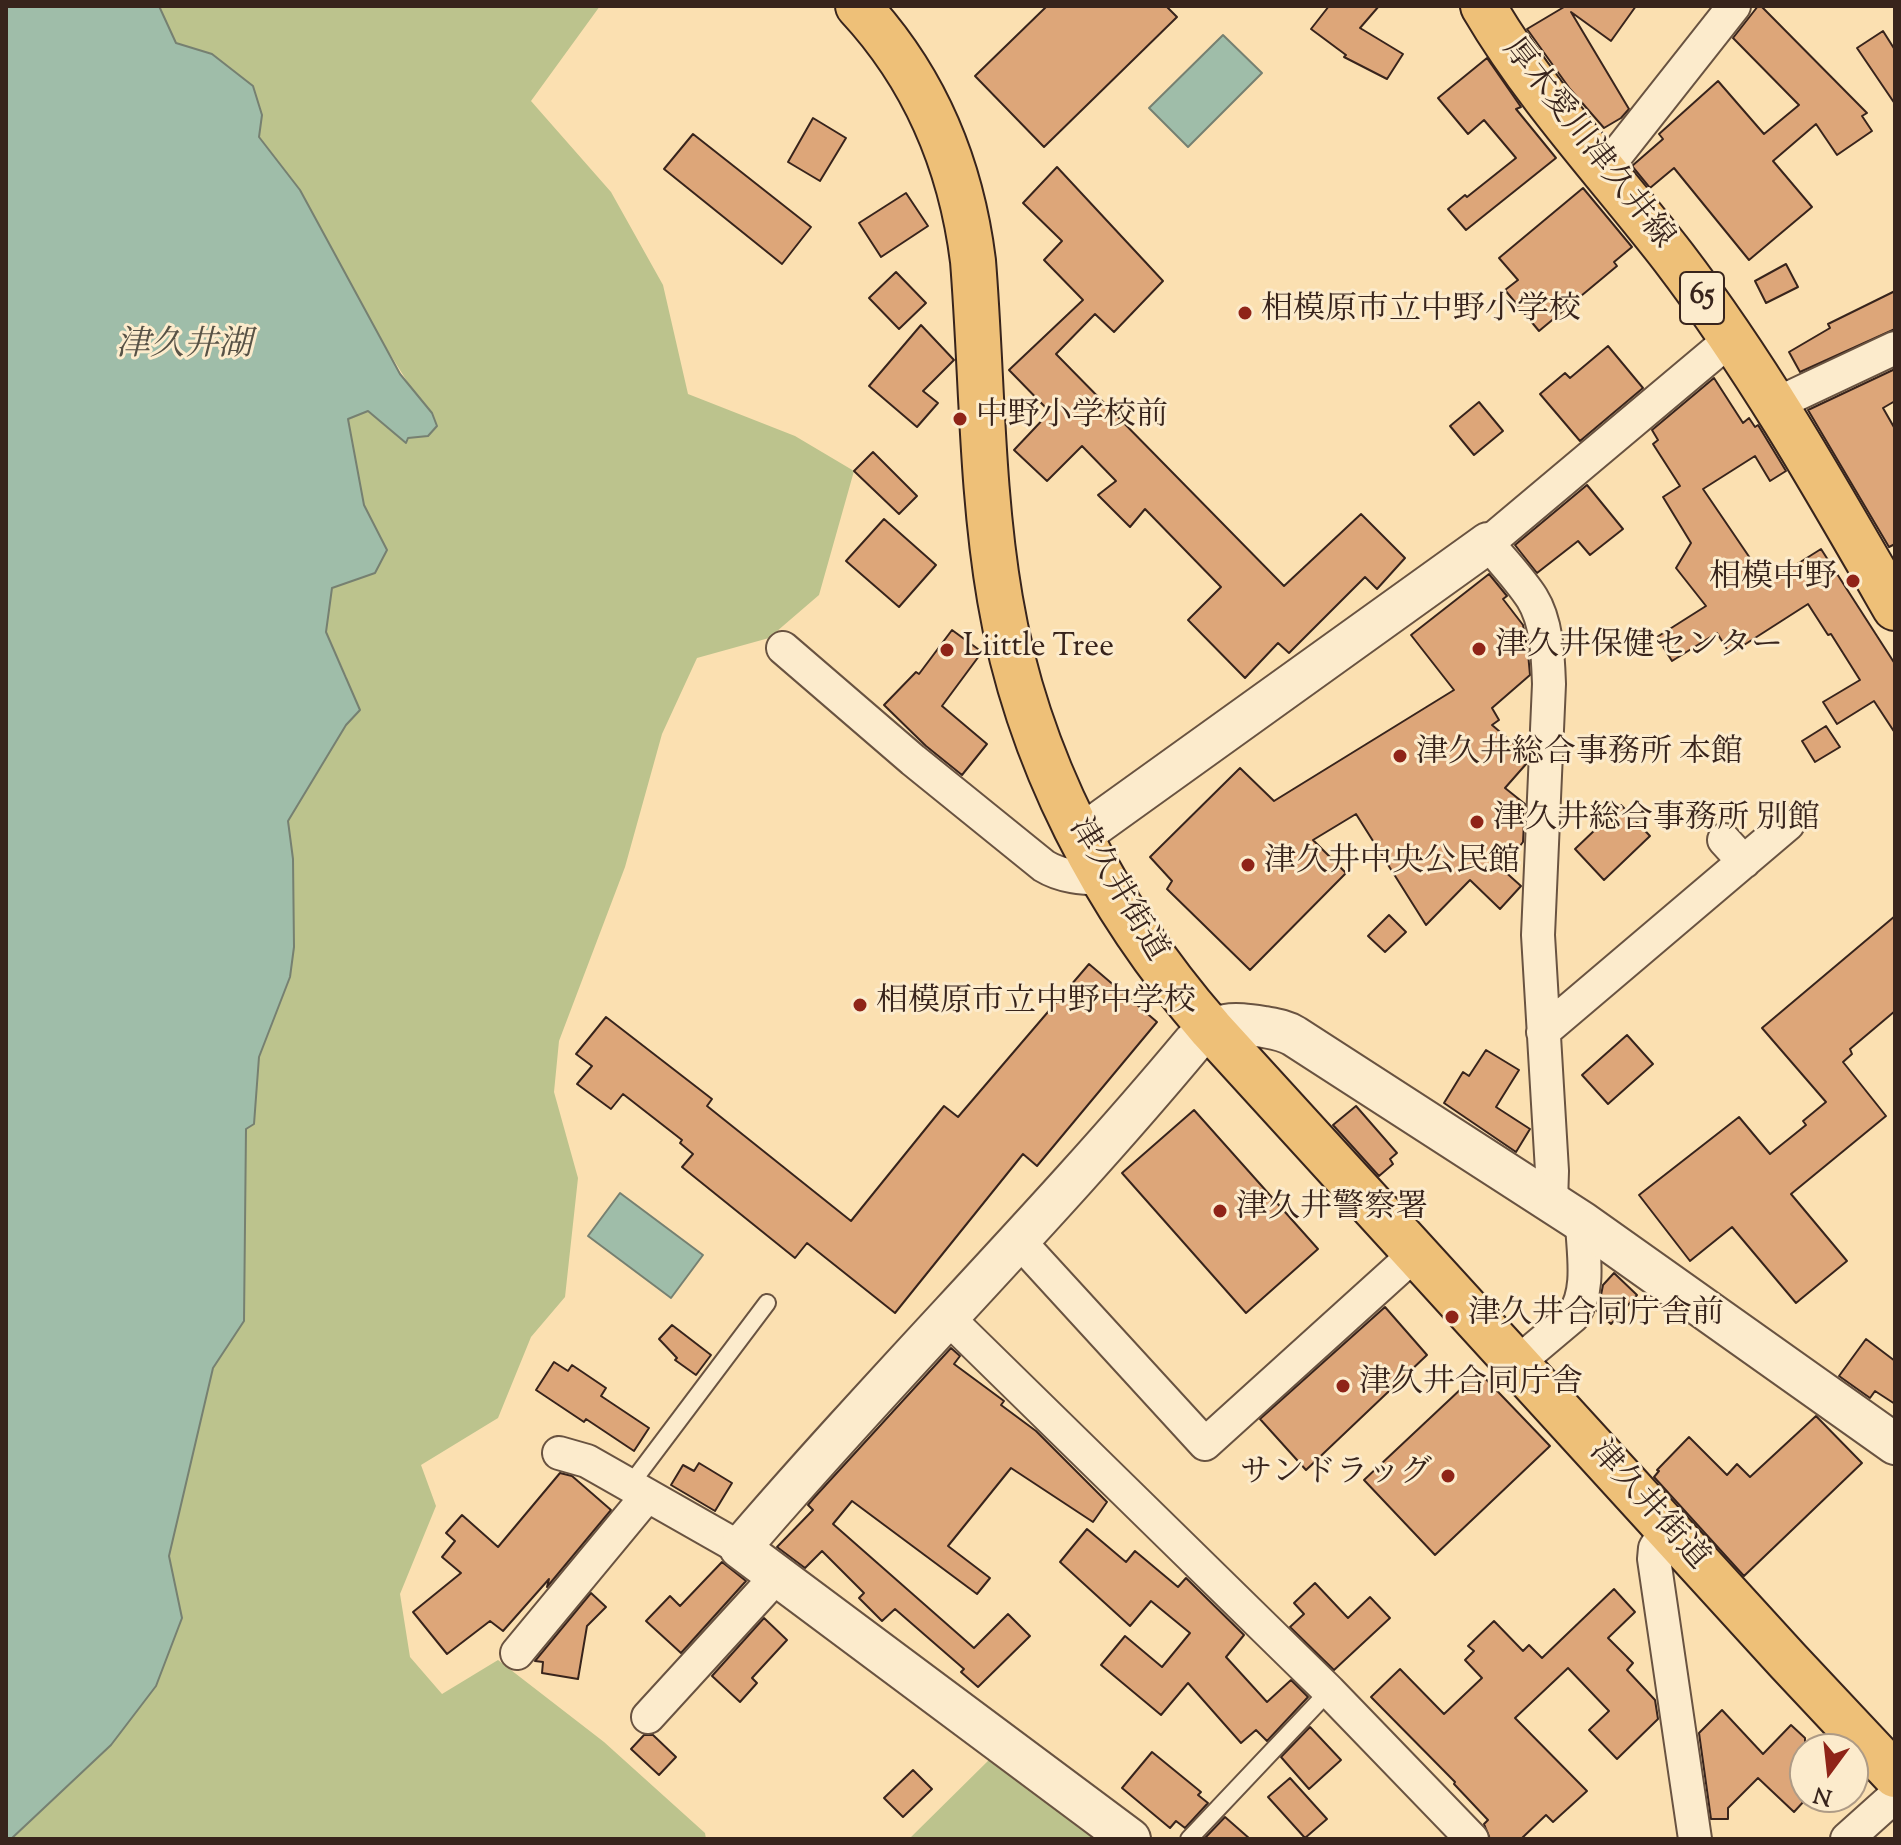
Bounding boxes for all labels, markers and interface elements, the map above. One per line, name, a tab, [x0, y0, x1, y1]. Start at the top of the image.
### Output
street label: 厚木愛川津久井線	[1492, 32, 1680, 258]
road number: 65	[1680, 272, 1724, 324]
place label: 相模原市立中野小学校	[1261, 294, 1581, 332]
marker: 相模原市立中野小学校	[1236, 304, 1254, 322]
water label: 津久井湖	[116, 328, 252, 368]
place label: 中野小学校前	[976, 400, 1168, 438]
marker: 中野小学校前	[951, 410, 969, 428]
place label: 相模中野	[1709, 562, 1837, 600]
marker: 相模中野	[1844, 572, 1862, 590]
place label: 津久井保健センター	[1495, 630, 1783, 668]
place label: Liittle Tree	[963, 631, 1114, 669]
marker: 津久井保健センター	[1470, 640, 1488, 658]
marker: Liittle Tree	[938, 641, 956, 659]
place label: 津久井総合事務所 本館	[1416, 737, 1743, 775]
marker: 津久井総合事務所 本館	[1391, 747, 1409, 765]
place label: 津久井総合事務所 別館	[1493, 803, 1820, 841]
street label: 津久井街道	[1058, 813, 1174, 969]
marker: 津久井総合事務所 別館	[1468, 813, 1486, 831]
place label: 津久井中央公民館	[1264, 846, 1520, 884]
marker: 津久井中央公民館	[1239, 856, 1257, 874]
place label: 相模原市立中野中学校	[876, 986, 1196, 1024]
marker: 相模原市立中野中学校	[851, 996, 869, 1014]
place label: 津久井警察署	[1236, 1192, 1428, 1230]
marker: 津久井警察署	[1211, 1202, 1229, 1220]
place label: 津久井合同庁舎前	[1468, 1298, 1724, 1336]
marker: 津久井合同庁舎前	[1443, 1308, 1461, 1326]
place label: 津久井合同庁舎	[1359, 1367, 1583, 1405]
marker: 津久井合同庁舎	[1334, 1377, 1352, 1395]
street label: 津久井街道	[1579, 1435, 1715, 1579]
place label: サンドラッグ	[1240, 1457, 1432, 1495]
marker: サンドラッグ	[1439, 1467, 1457, 1485]
north arrow	[1789, 1733, 1869, 1813]
text: N	[1811, 1777, 1836, 1812]

